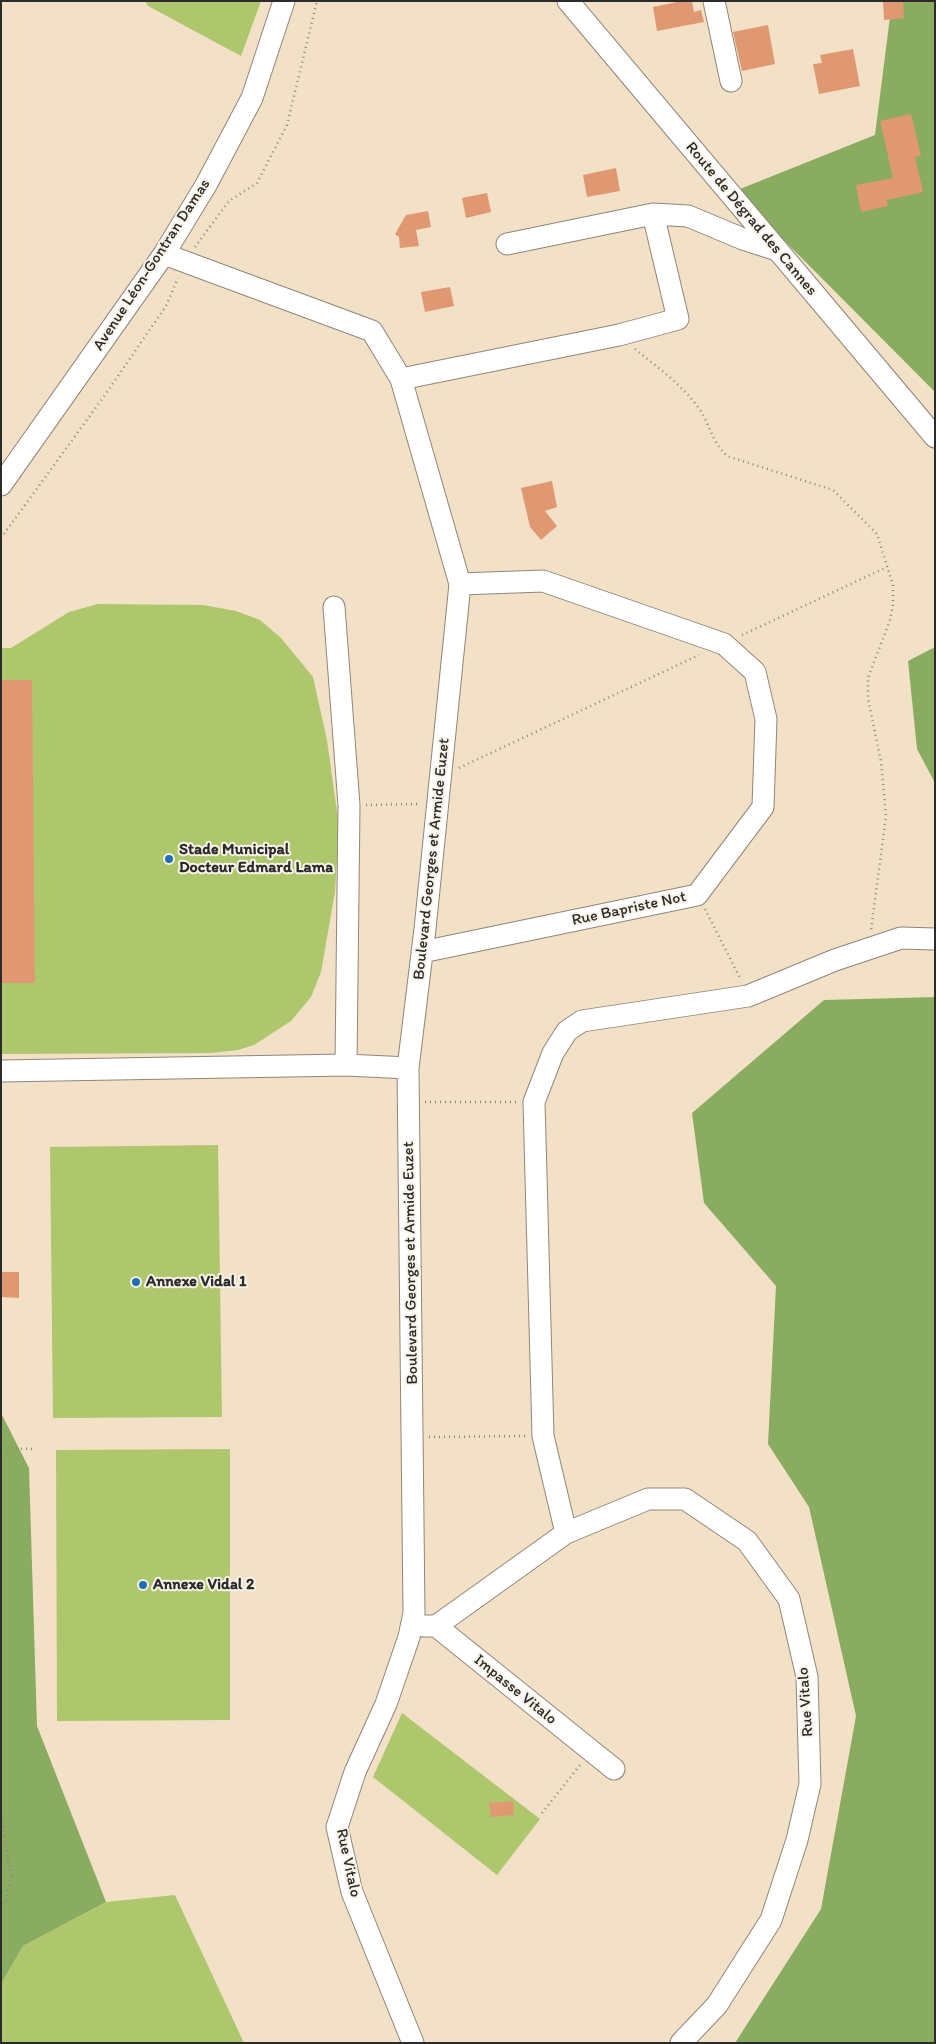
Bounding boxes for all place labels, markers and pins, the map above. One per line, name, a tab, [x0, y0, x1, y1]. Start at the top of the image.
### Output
place label: Stade Municipal Docteur Edmard Lama	[179, 840, 333, 878]
marker: Stade Municipal Docteur Edmard Lama	[163, 853, 175, 865]
place label: Annexe Vidal 1	[146, 1272, 246, 1292]
marker: Annexe Vidal 1	[130, 1276, 142, 1288]
place label: Annexe Vidal 2	[153, 1575, 254, 1595]
marker: Annexe Vidal 2	[137, 1579, 149, 1591]

